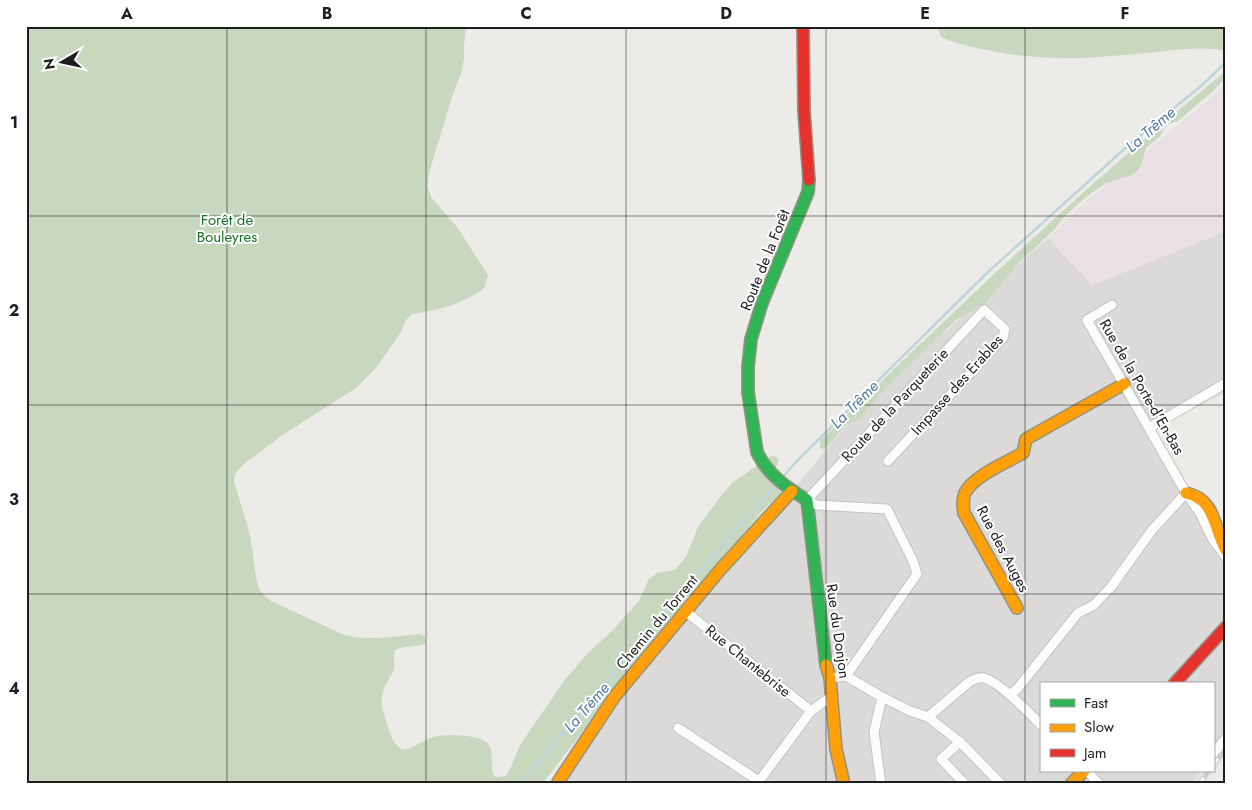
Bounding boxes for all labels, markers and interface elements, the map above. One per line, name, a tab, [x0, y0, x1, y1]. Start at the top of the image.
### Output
text: A	[120, 2, 133, 25]
text: B	[322, 2, 332, 25]
text: C	[520, 2, 532, 25]
text: D	[720, 2, 732, 25]
text: E	[920, 2, 930, 25]
text: F	[1121, 2, 1129, 25]
north arrow	[38, 38, 88, 88]
text: N	[38, 57, 60, 71]
water label: La Trême	[1120, 101, 1180, 158]
text: 1	[10, 111, 18, 134]
street label: Route de la Forêt	[735, 206, 796, 314]
park label: Forêt de Bouleyres	[197, 209, 257, 248]
text: 2	[9, 299, 19, 322]
street label: Rue de la Porte-d'En-Bas	[1094, 315, 1190, 459]
street label: Impasse des Erables	[906, 330, 1008, 440]
street label: Route de la Parqueterie	[836, 343, 954, 467]
water label: La Trême	[825, 375, 884, 434]
text: 3	[9, 488, 19, 511]
street label: Rue des Auges	[971, 502, 1035, 596]
street label: Chemin du Torrent	[611, 570, 704, 674]
street label: Rue du Donjon	[820, 582, 856, 680]
street label: Rue Chantebrise	[700, 620, 796, 703]
text: 4	[8, 677, 20, 700]
water label: La Trême	[558, 677, 615, 737]
legend	[1040, 682, 1214, 772]
text: Fast	[1084, 692, 1108, 714]
text: Slow	[1084, 716, 1115, 738]
text: Jam	[1082, 742, 1107, 764]

